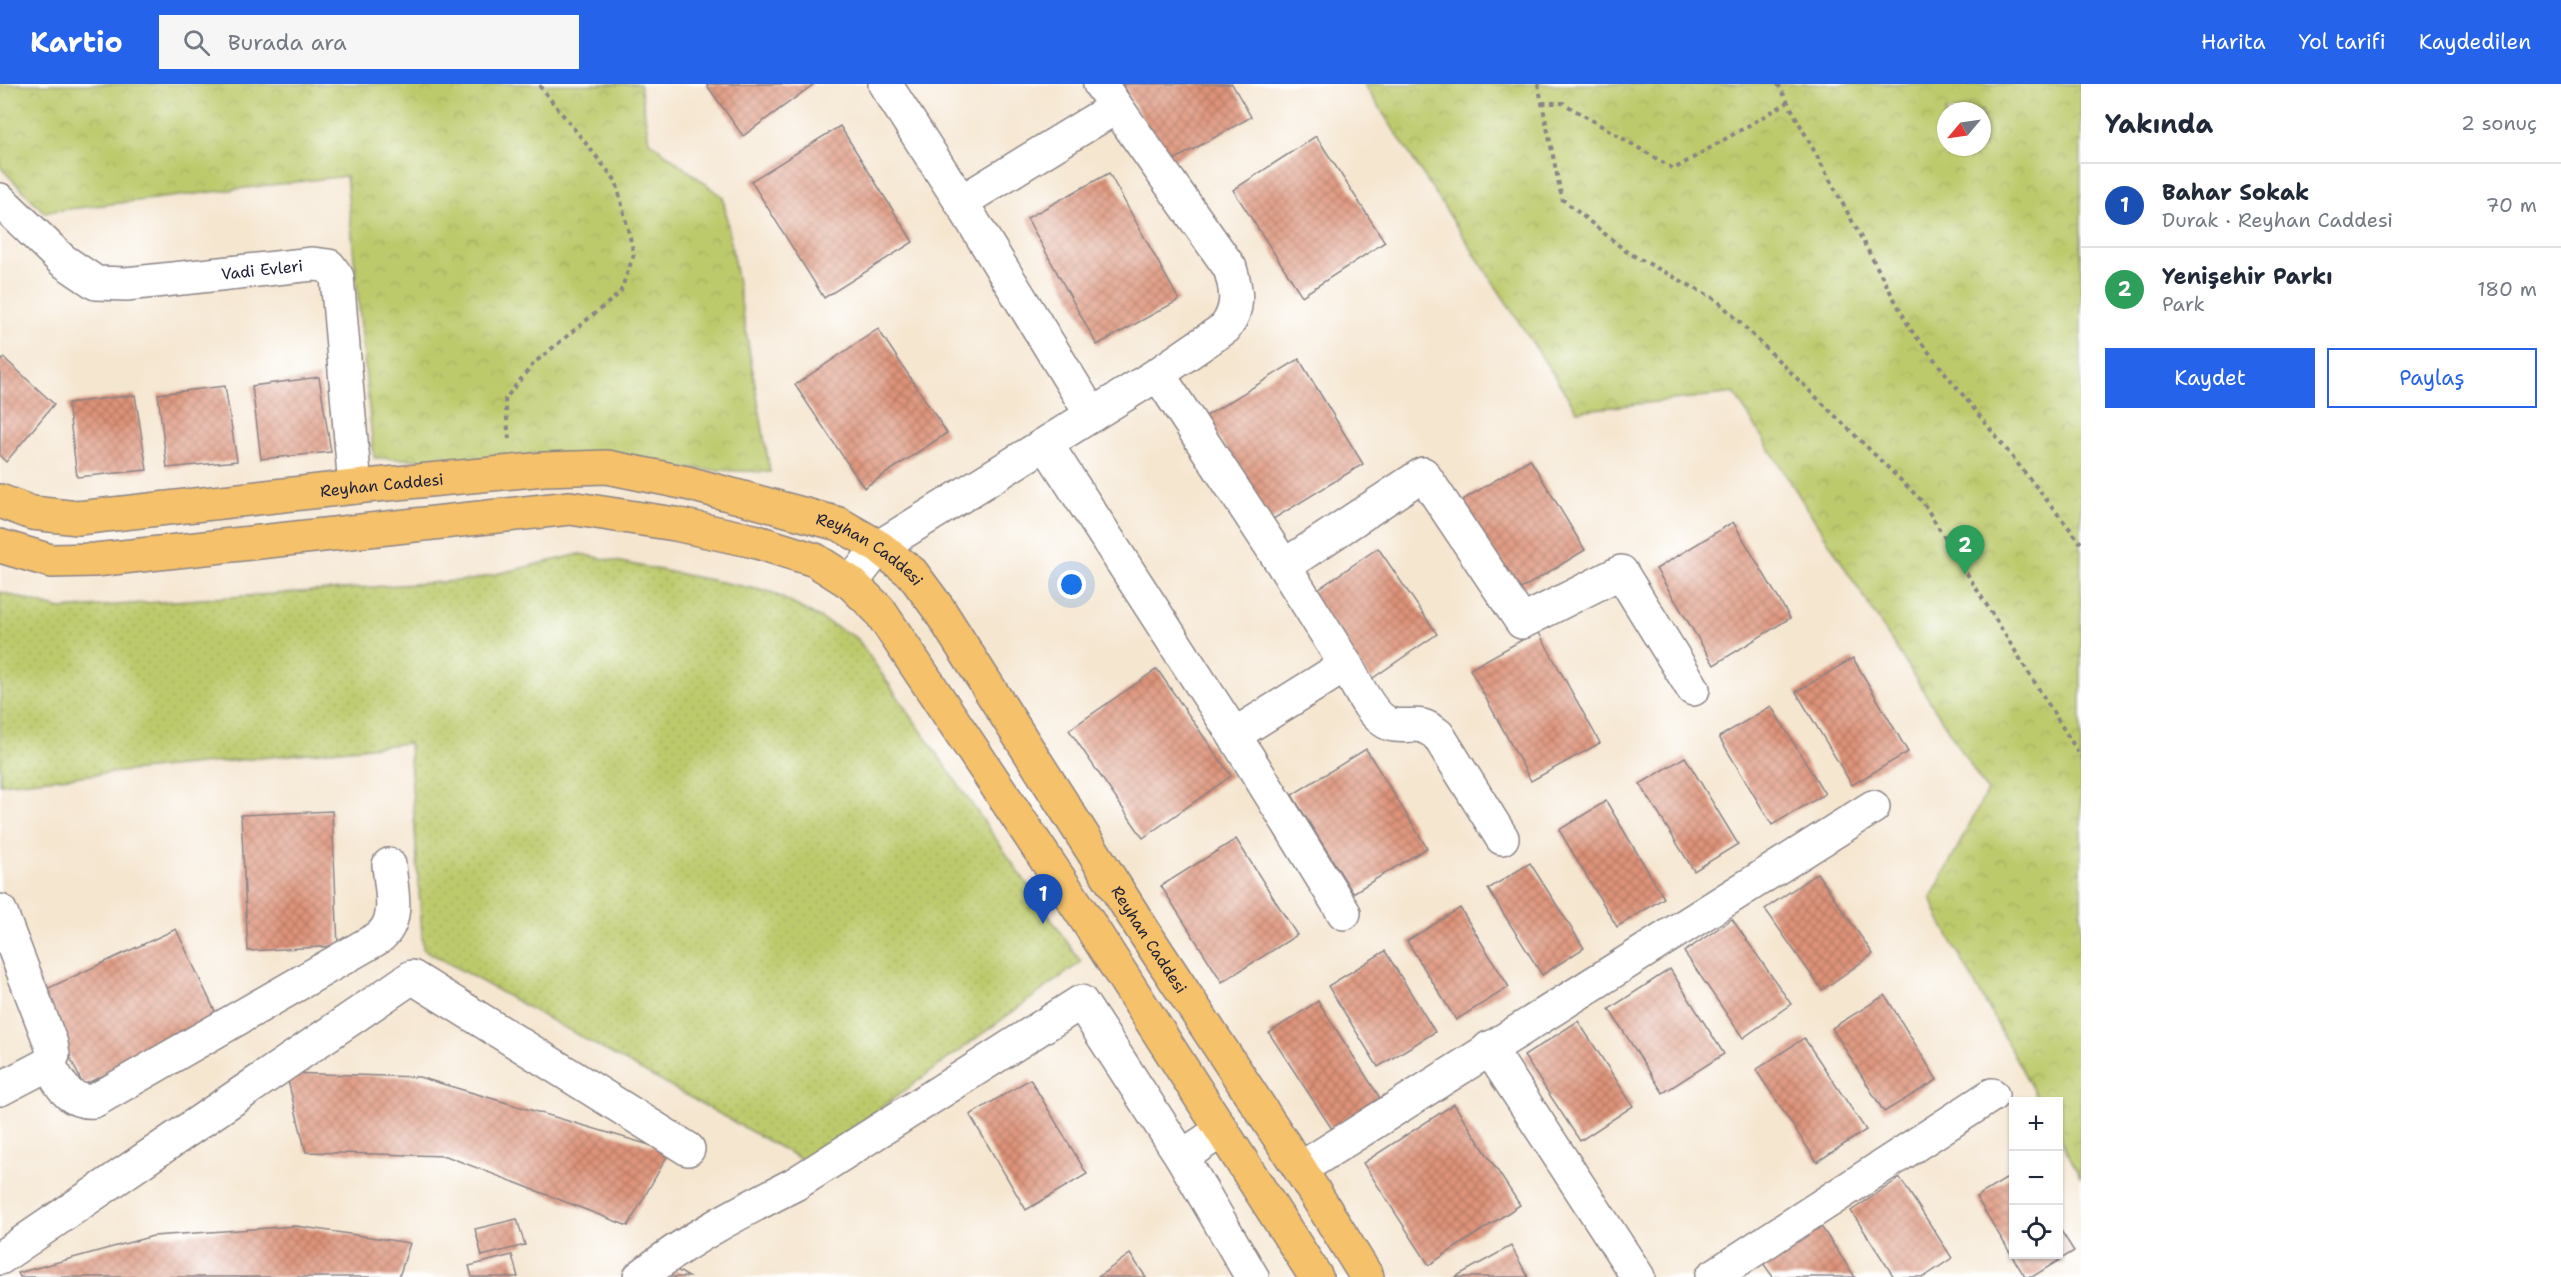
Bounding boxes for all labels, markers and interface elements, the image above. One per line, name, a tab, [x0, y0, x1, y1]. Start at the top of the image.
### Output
search box	[159, 15, 579, 69]
text: Kartio	[30, 23, 123, 61]
icon: search	[180, 26, 213, 59]
text: Burada ara	[228, 28, 347, 57]
text: Harita	[2201, 28, 2266, 56]
text: Yol tarifi	[2299, 28, 2386, 56]
text: Kaydedilen	[2419, 28, 2531, 56]
north arrow	[1937, 102, 1991, 156]
text: Yakında	[2105, 106, 2213, 141]
text: 2 sonuç	[2461, 110, 2537, 136]
text: Bahar Sokak	[2162, 178, 2309, 207]
text: 1	[2120, 192, 2129, 218]
text: 70 m	[2485, 192, 2537, 218]
text: Durak · Reyhan Caddesi	[2162, 207, 2393, 233]
street label: Vadi Evleri	[220, 255, 304, 285]
text: Yenişehir Parkı	[2162, 262, 2333, 291]
text: 2	[2118, 276, 2132, 302]
text: 180 m	[2477, 276, 2537, 302]
text: Park	[2162, 291, 2205, 317]
button: Kaydet	[2105, 348, 2315, 408]
button: Paylaş	[2327, 348, 2537, 408]
street label: Reyhan Caddesi	[319, 469, 445, 502]
street label: Reyhan Caddesi	[814, 508, 928, 590]
pin: 2	[1946, 526, 1984, 575]
your location	[1057, 570, 1086, 599]
pin: 1	[1024, 874, 1062, 924]
street label: Reyhan Caddesi	[1106, 882, 1192, 998]
map controls	[2009, 1097, 2063, 1259]
button: +	[2009, 1097, 2063, 1151]
button: −	[2009, 1151, 2063, 1205]
button: locate	[2009, 1205, 2063, 1259]

